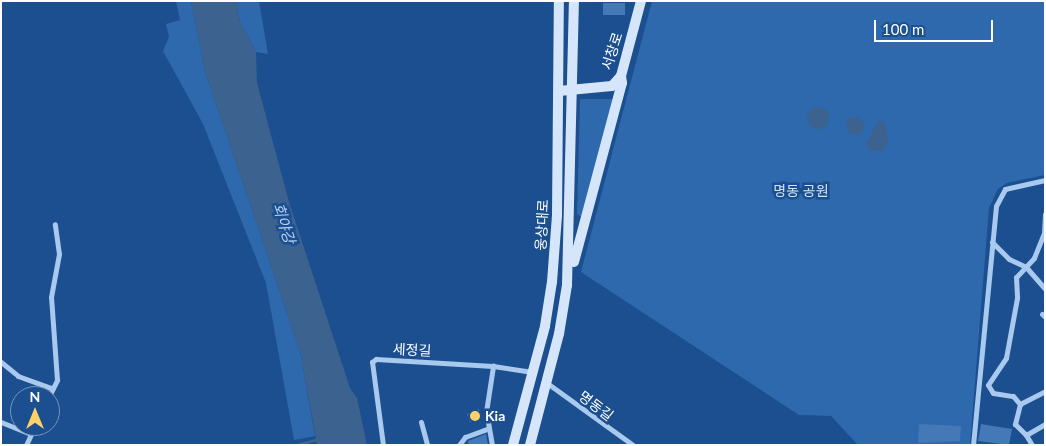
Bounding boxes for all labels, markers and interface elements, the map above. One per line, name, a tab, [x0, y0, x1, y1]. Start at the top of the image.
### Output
scale bar	[876, 10, 995, 42]
text: 100 m	[882, 20, 924, 38]
street label: 서창로	[598, 30, 626, 72]
park label: 명동 공원	[773, 183, 829, 199]
street label: 웅상대로	[532, 199, 552, 251]
water label: 회야강	[269, 201, 299, 245]
street label: 세정길	[392, 341, 432, 359]
north arrow	[10, 386, 60, 436]
text: N	[30, 388, 40, 405]
street label: 명동길	[576, 388, 616, 424]
place label: Kia	[485, 408, 505, 424]
marker: Kia	[469, 410, 481, 422]

